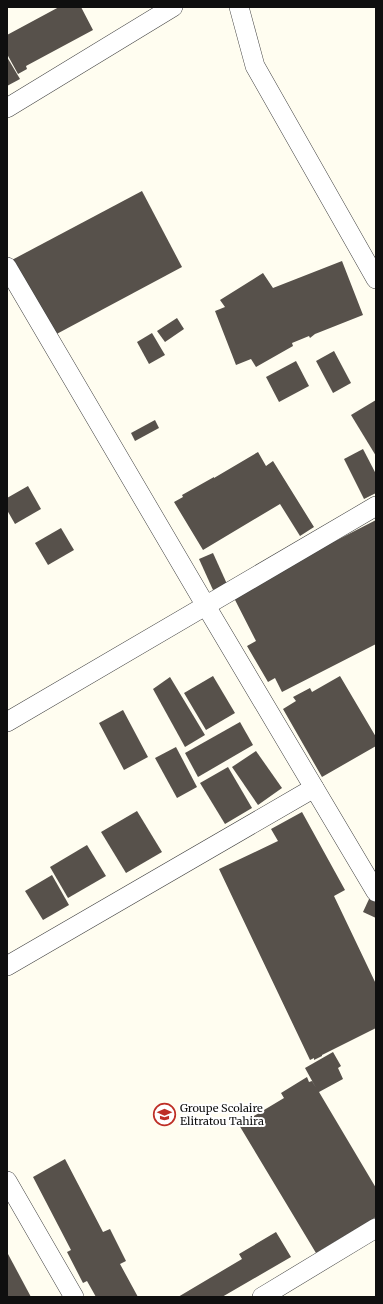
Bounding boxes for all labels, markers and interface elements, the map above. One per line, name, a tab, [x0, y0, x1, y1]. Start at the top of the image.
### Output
school or university icon: Groupe Scolaire Elitratou Tahira	[151, 1101, 177, 1127]
place label: Groupe Scolaire Elitratou Tahira	[180, 1101, 264, 1128]

